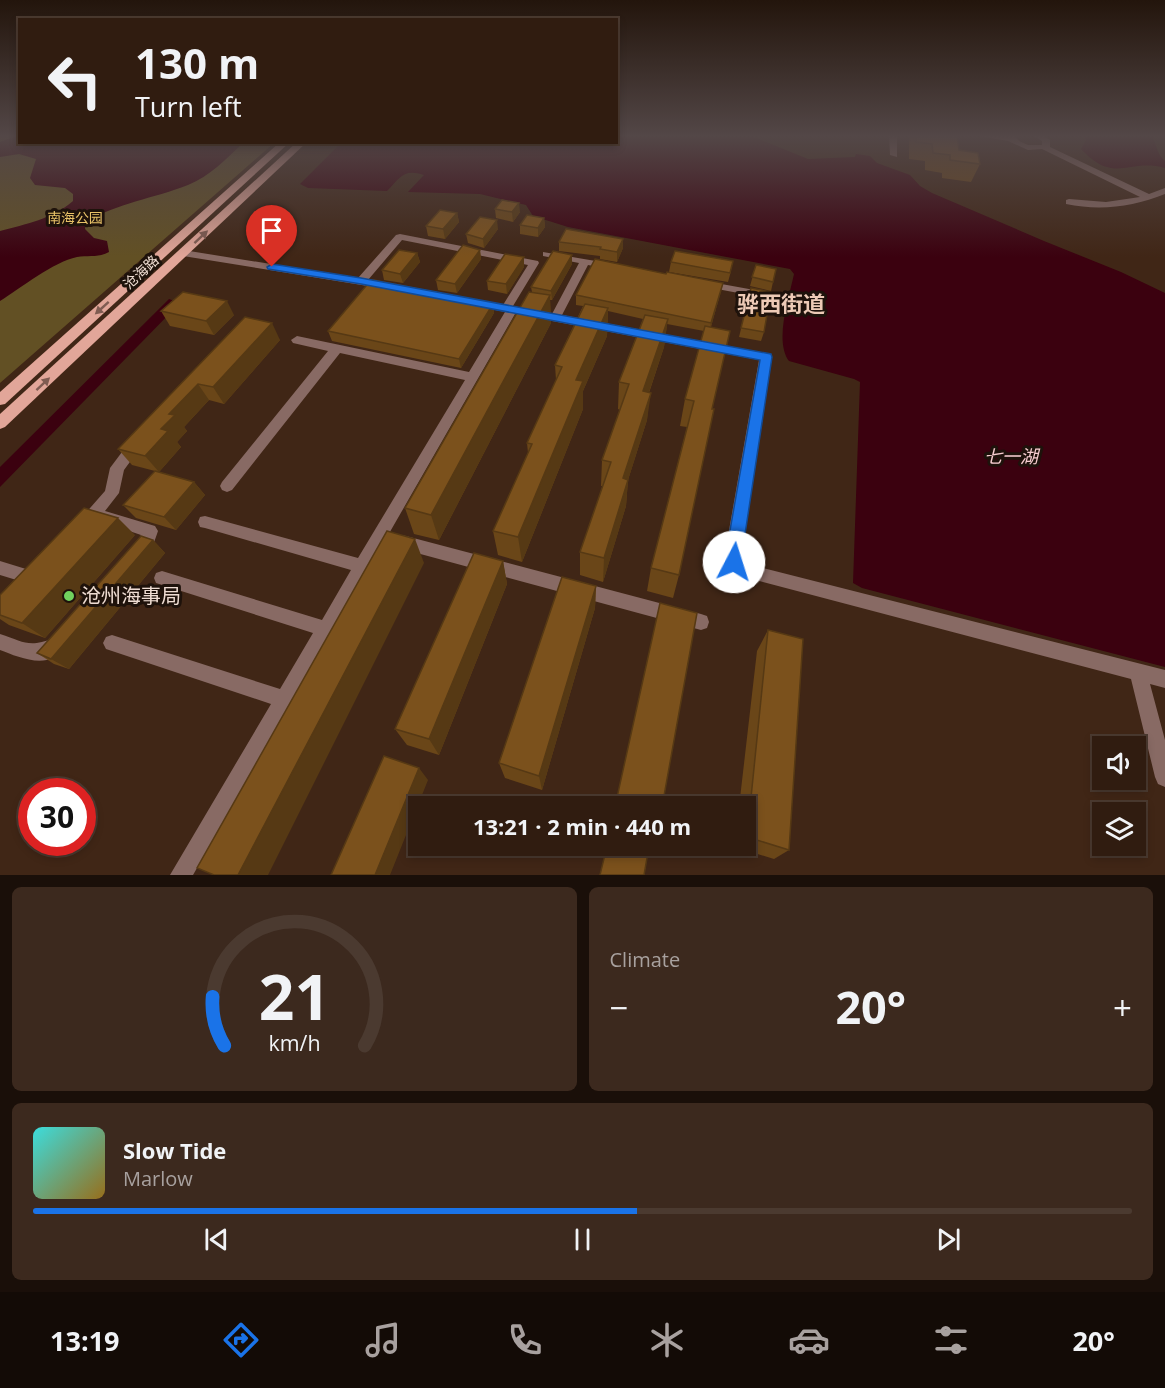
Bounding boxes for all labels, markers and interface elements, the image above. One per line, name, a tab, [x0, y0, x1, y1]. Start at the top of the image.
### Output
text: 130 m	[135, 34, 259, 91]
icon: left	[36, 42, 114, 120]
text: Turn left	[135, 88, 242, 125]
pin	[246, 205, 297, 267]
park label: 南海公园	[47, 208, 103, 227]
icon: arrive	[255, 214, 288, 247]
one-way arrow	[193, 231, 208, 244]
street label: 沧海路	[119, 250, 162, 293]
district label: 骅西街道	[737, 288, 825, 318]
one-way arrow	[95, 301, 110, 314]
one-way arrow	[36, 377, 50, 391]
water label: 七一湖	[984, 444, 1041, 468]
position arrow	[702, 530, 766, 594]
place label: 沧州海事局	[81, 582, 181, 609]
marker: 沧州海事局	[62, 589, 76, 603]
map controls	[1092, 736, 1146, 856]
button: sound	[1092, 736, 1146, 790]
speed limit sign: 30	[18, 778, 96, 856]
button: layers	[1092, 802, 1146, 856]
text: 13:21 · 2 min · 440 m	[473, 811, 691, 841]
text: Climate	[610, 946, 680, 973]
text: 21	[259, 953, 330, 1038]
text: 20°	[835, 976, 906, 1037]
text: −	[610, 985, 628, 1030]
text: +	[1113, 985, 1132, 1030]
text: km/h	[268, 1028, 320, 1057]
text: Slow Tide	[123, 1135, 226, 1165]
text: Marlow	[123, 1165, 193, 1192]
icon: previous	[200, 1223, 233, 1256]
icon: pause	[566, 1223, 599, 1256]
icon: next	[932, 1223, 965, 1256]
icon: directions	[220, 1319, 262, 1361]
icon: music	[362, 1319, 404, 1361]
icon: phone	[504, 1319, 546, 1361]
icon: climate	[646, 1319, 688, 1361]
icon: car	[788, 1319, 830, 1361]
icon: filters	[930, 1319, 972, 1361]
text: 13:19	[50, 1322, 120, 1359]
text: 20°	[1072, 1322, 1115, 1359]

